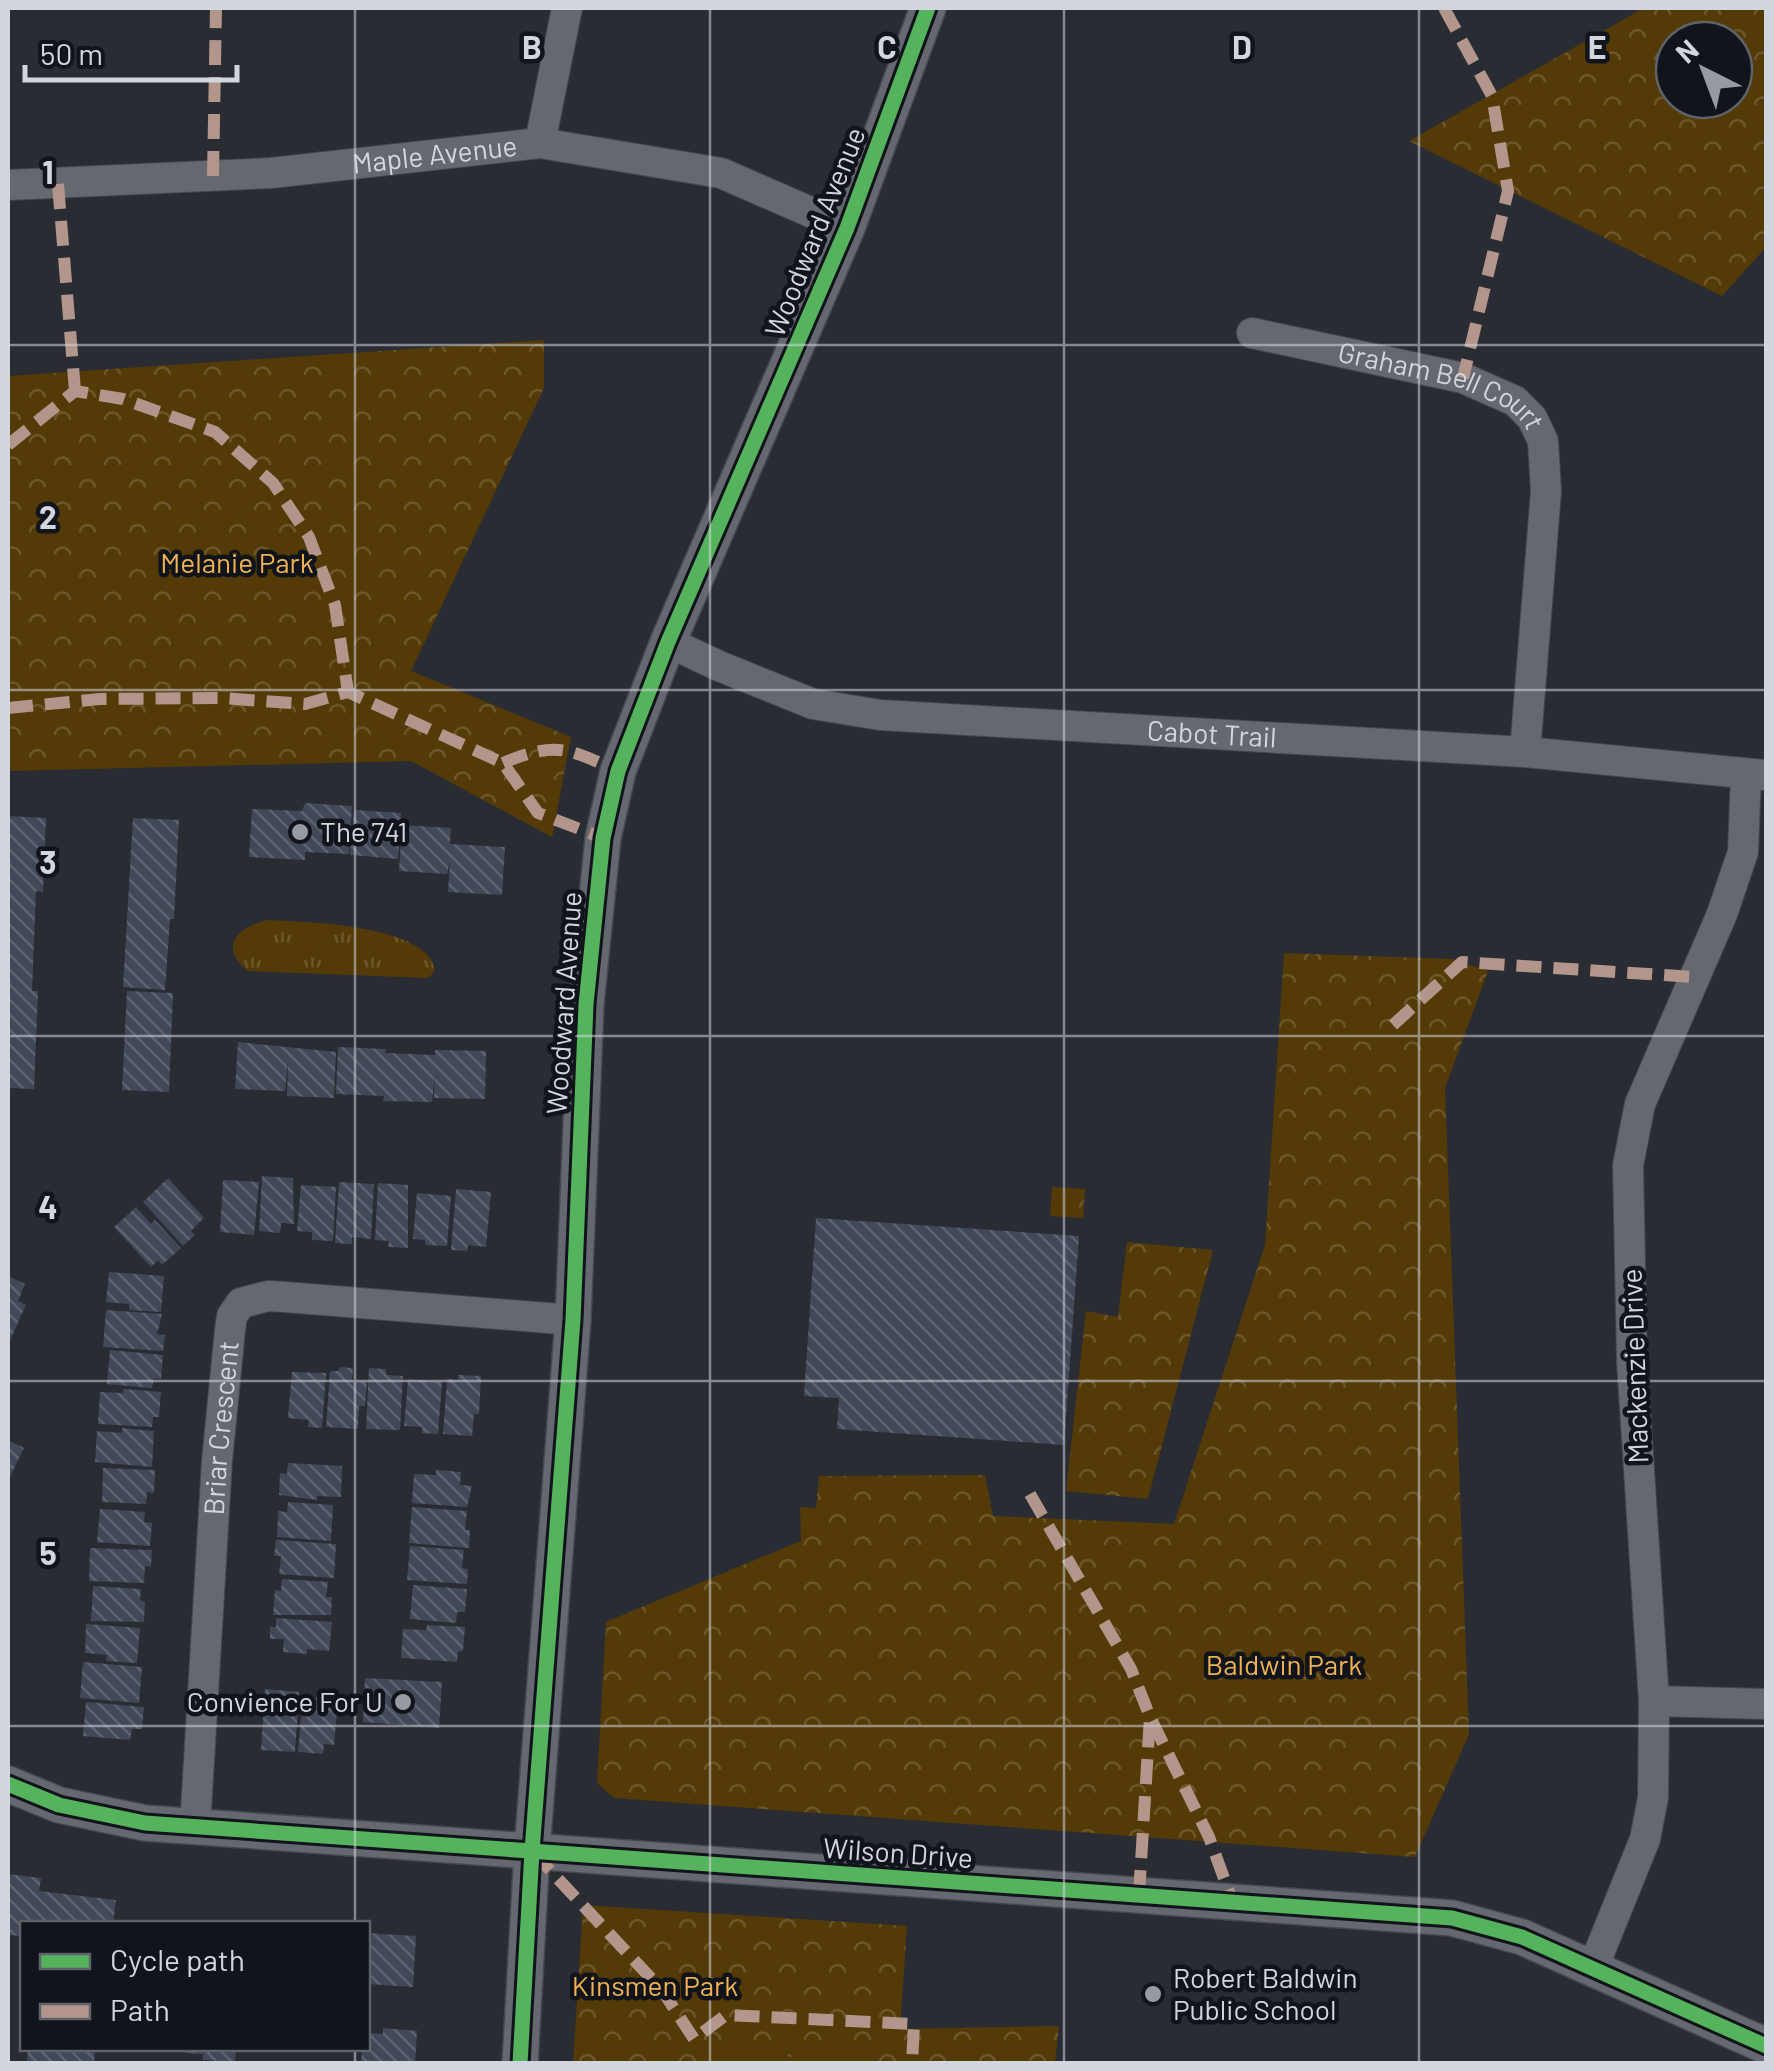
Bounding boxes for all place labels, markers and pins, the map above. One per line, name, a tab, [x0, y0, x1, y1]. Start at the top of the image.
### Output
place label: The 741	[320, 814, 407, 848]
marker: The 741	[289, 821, 311, 843]
place label: Convience For U	[187, 1684, 383, 1718]
marker: Convience For U	[392, 1691, 414, 1713]
place label: Robert Baldwin Public School	[1173, 1960, 1358, 2026]
marker: Robert Baldwin Public School	[1142, 1983, 1164, 2005]

